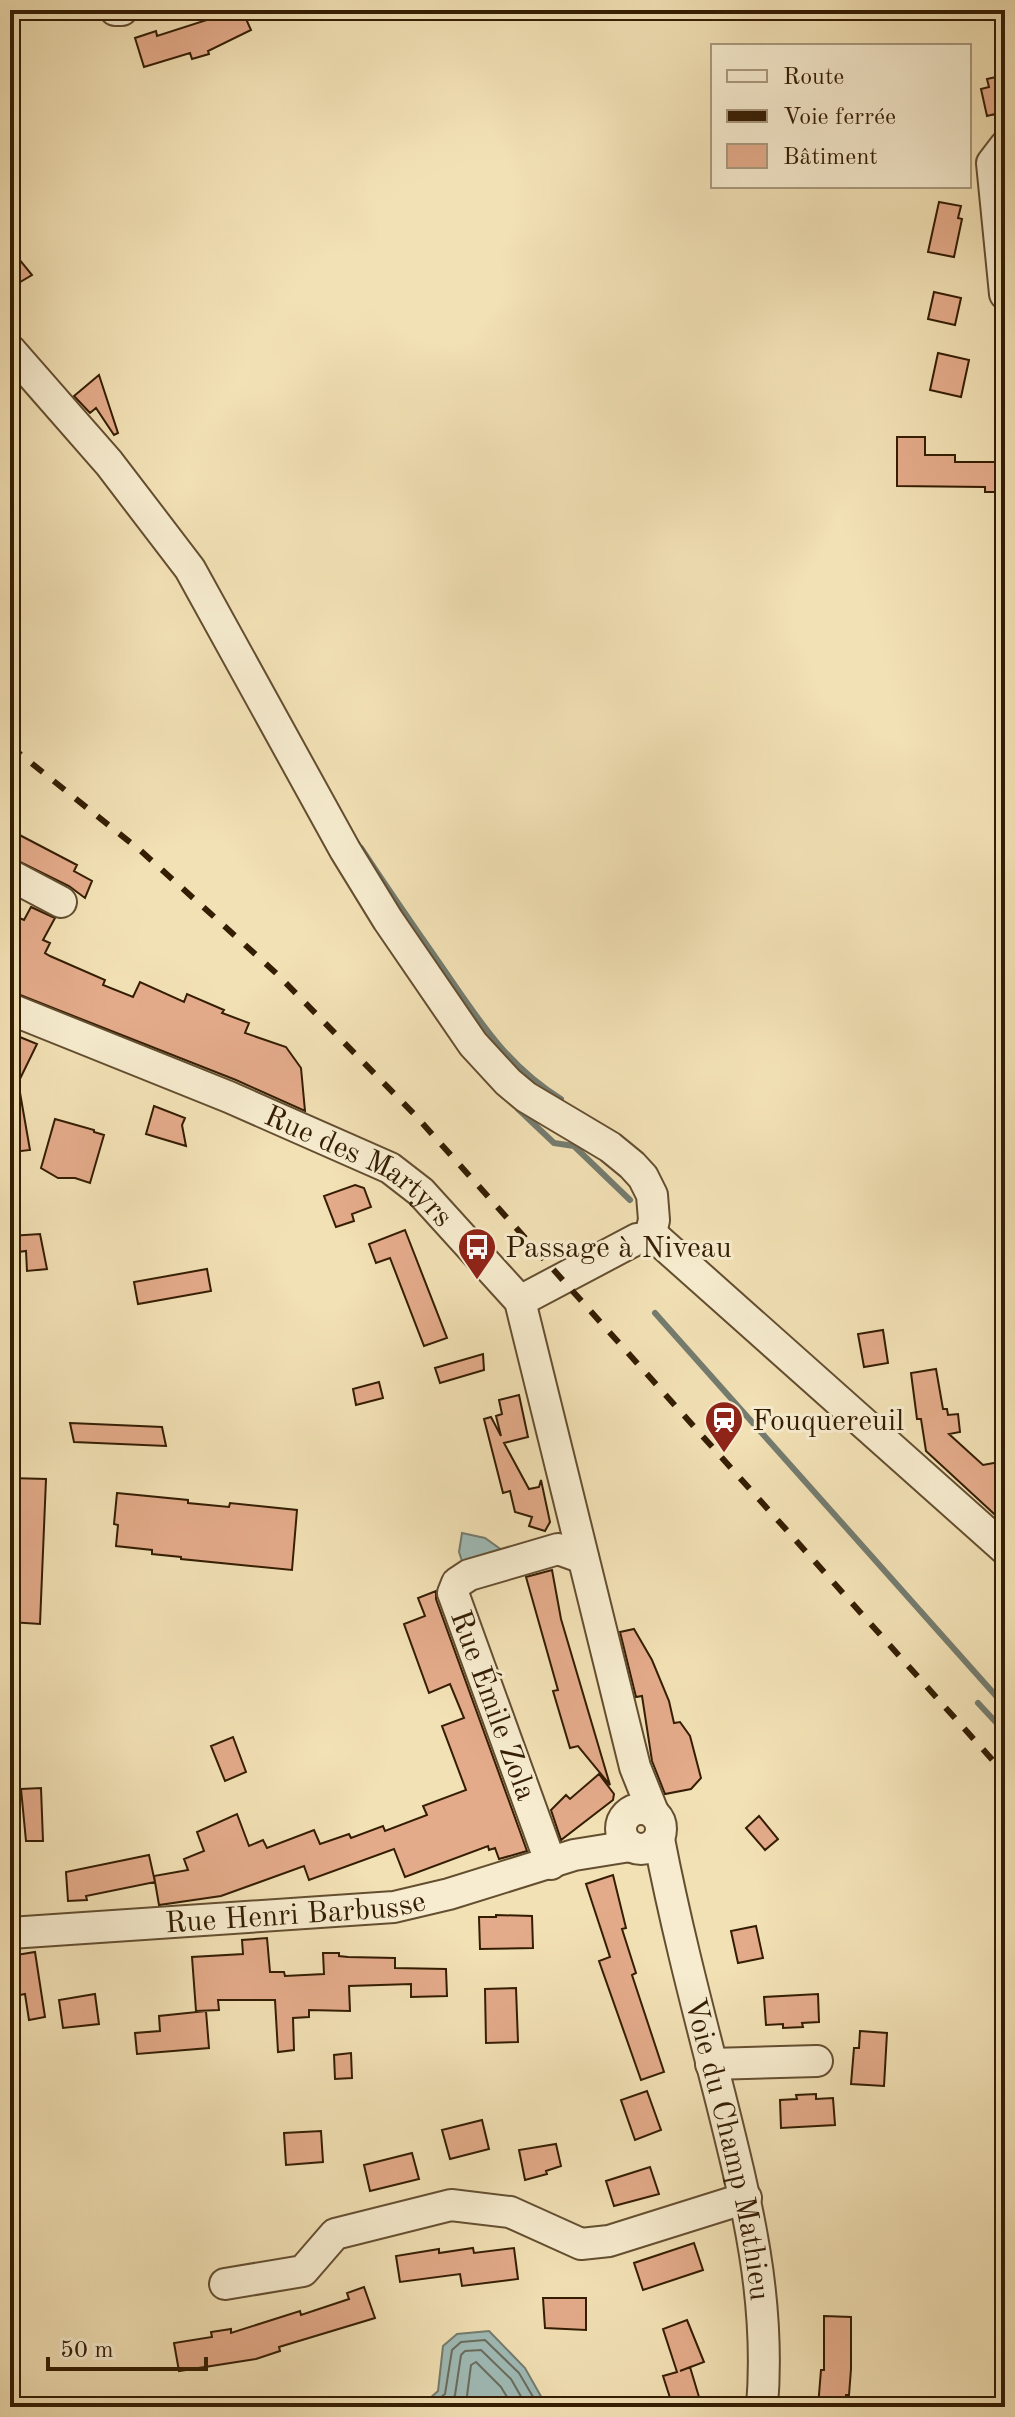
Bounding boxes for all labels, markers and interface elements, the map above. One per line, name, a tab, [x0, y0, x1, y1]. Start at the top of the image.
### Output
legend	[711, 44, 971, 188]
text: Route	[783, 66, 844, 90]
text: Voie ferrée	[783, 106, 896, 130]
text: Bâtiment	[783, 146, 878, 170]
street label: Rue des Martyrs	[259, 1102, 458, 1233]
bus stop icon: Passage à Niveau	[456, 1226, 498, 1281]
place label: Passage à Niveau	[505, 1234, 732, 1264]
station icon: Fouquereuil	[703, 1399, 745, 1454]
place label: Fouquereuil	[752, 1407, 904, 1437]
street label: Rue Émile Zola	[444, 1605, 545, 1805]
street label: Rue Henri Barbusse	[164, 1887, 429, 1939]
street label: Voie du Champ Mathieu	[679, 1995, 774, 2302]
scale bar	[48, 2321, 206, 2371]
text: 50 m	[60, 2339, 114, 2363]

